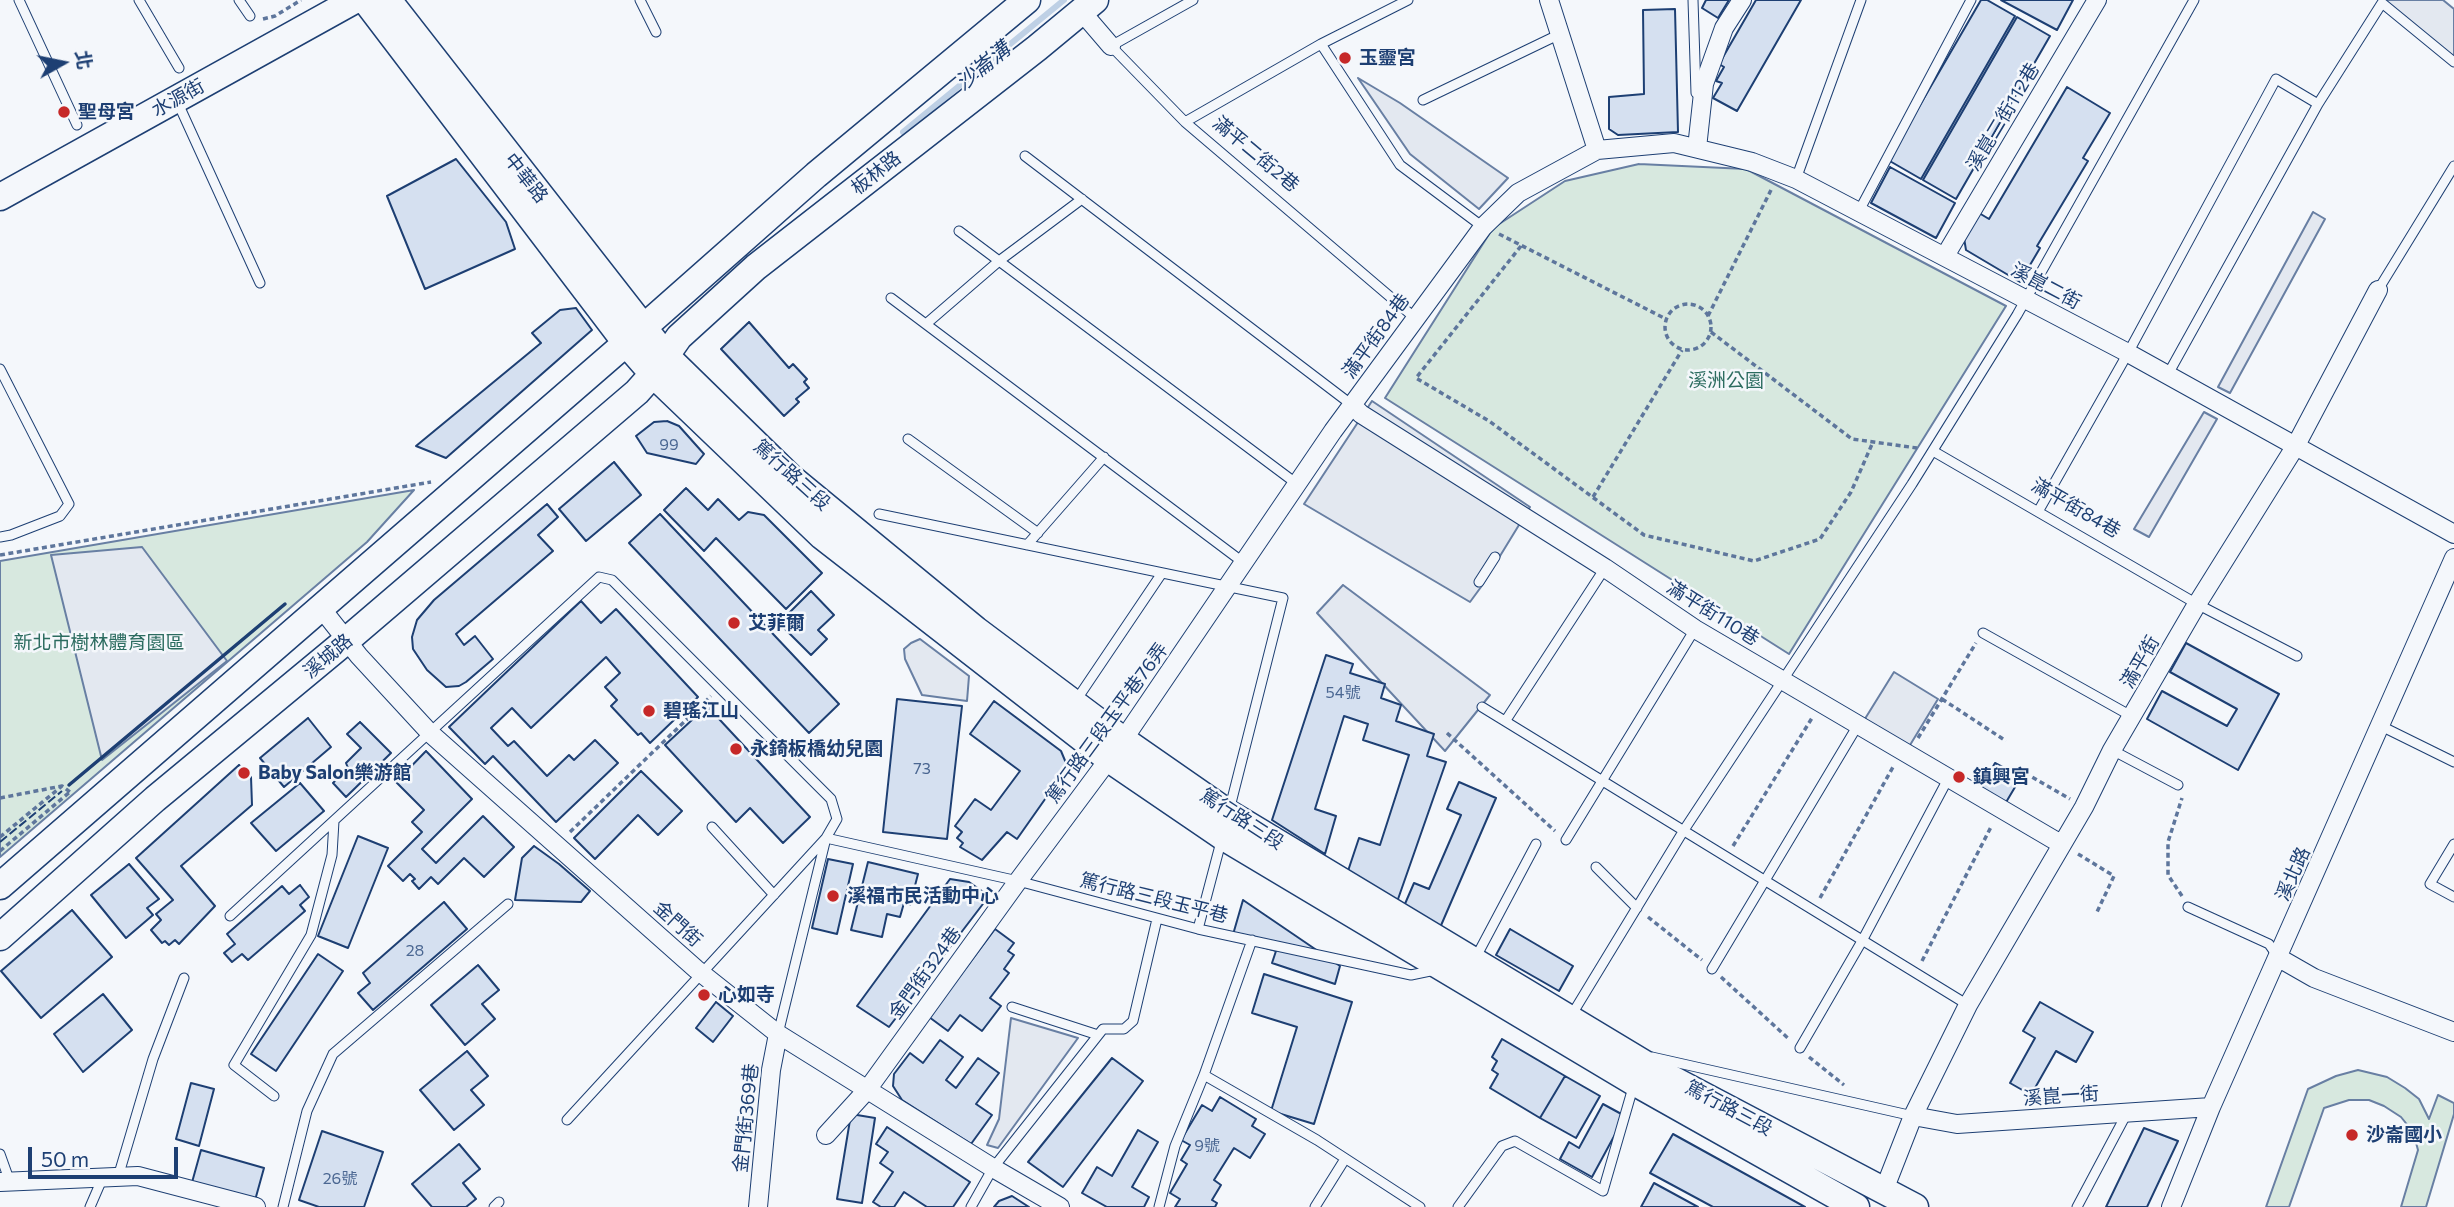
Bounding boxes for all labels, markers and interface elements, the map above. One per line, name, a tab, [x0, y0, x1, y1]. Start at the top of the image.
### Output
north arrow	[28, 28, 98, 98]
water label: 沙崙溝	[951, 36, 1015, 96]
place label: 玉靈宮	[1359, 47, 1416, 69]
text: 北	[71, 48, 97, 71]
marker: 玉靈宮	[1337, 50, 1353, 66]
street label: 溪崑二街112巷	[1962, 59, 2044, 175]
street label: 水源街	[148, 74, 208, 122]
place label: 聖母宮	[78, 101, 135, 123]
marker: 聖母宮	[56, 104, 72, 120]
street label: 滿平二街2巷	[1208, 111, 1304, 197]
street label: 板林路	[847, 146, 905, 200]
street label: 中華路	[499, 149, 553, 207]
street label: 溪崑二街	[2007, 258, 2085, 314]
street label: 滿平街84巷	[1338, 289, 1414, 383]
park label: 溪洲公園	[1688, 370, 1764, 392]
house number: 99	[659, 435, 679, 455]
street label: 篤行路三段	[749, 435, 835, 515]
street label: 滿平街84巷	[2027, 473, 2125, 543]
street label: 滿平街110巷	[1663, 576, 1763, 650]
place label: 艾菲爾	[748, 612, 805, 634]
marker: 艾菲爾	[726, 615, 742, 631]
street label: 溪城路	[299, 629, 357, 683]
park label: 新北市樹林體育園區	[14, 632, 184, 654]
street label: 滿平街	[2116, 632, 2164, 692]
street label: 篤行路三段玉平巷76弄	[1041, 638, 1173, 808]
house number: 54號	[1326, 683, 1360, 703]
place label: 碧瑤江山	[663, 700, 739, 722]
marker: 碧瑤江山	[641, 703, 657, 719]
place label: 永錡板橋幼兒園	[750, 738, 883, 760]
marker: 永錡板橋幼兒園	[728, 741, 744, 757]
house number: 73	[913, 759, 931, 779]
place label: Baby Salon樂游館	[258, 762, 412, 784]
marker: Baby Salon樂游館	[236, 765, 252, 781]
place label: 鎮興宮	[1973, 766, 2030, 788]
marker: 鎮興宮	[1951, 769, 1967, 785]
street label: 篤行路三段	[1196, 784, 1288, 854]
street label: 溪北路	[2271, 843, 2315, 905]
street label: 篤行路三段玉平巷	[1077, 869, 1231, 927]
place label: 溪福市民活動中心	[847, 885, 999, 907]
marker: 溪福市民活動中心	[825, 888, 841, 904]
street label: 金門街	[649, 896, 707, 952]
street label: 金門街324巷	[884, 922, 966, 1024]
house number: 28	[406, 941, 424, 961]
place label: 心如寺	[718, 984, 775, 1006]
marker: 心如寺	[696, 987, 712, 1003]
street label: 金門街369巷	[729, 1062, 763, 1174]
street label: 篤行路三段	[1682, 1076, 1776, 1140]
street label: 溪崑一街	[2022, 1082, 2100, 1110]
place label: 沙崙國小	[2366, 1124, 2442, 1146]
marker: 沙崙國小	[2344, 1127, 2360, 1143]
scale bar	[32, 1134, 182, 1178]
house number: 9號	[1194, 1136, 1220, 1156]
text: 50 m	[41, 1146, 89, 1171]
house number: 26號	[323, 1169, 357, 1189]

